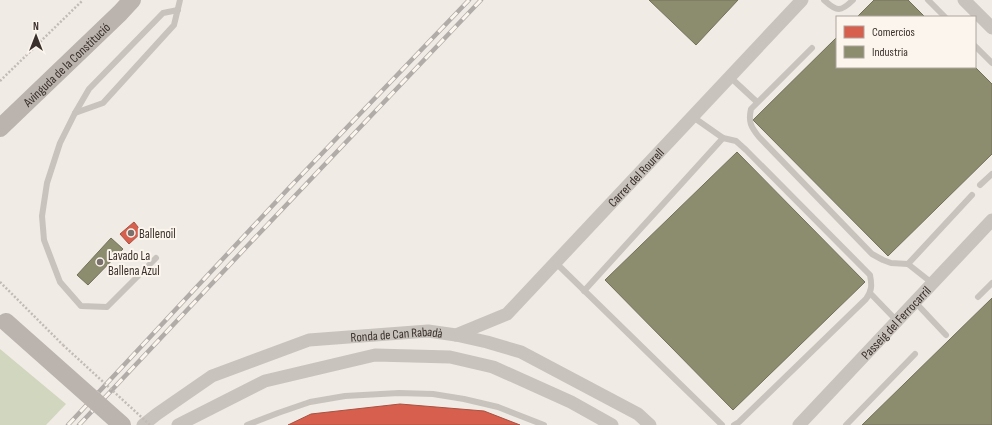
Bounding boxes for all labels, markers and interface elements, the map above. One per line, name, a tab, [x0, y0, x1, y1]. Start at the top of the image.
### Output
north arrow	[16, 16, 56, 56]
legend	[836, 16, 976, 68]
street label: Avinguda de la Constitució	[20, 20, 114, 111]
text: N	[33, 20, 39, 33]
text: Comercios	[872, 25, 915, 40]
text: Industria	[872, 45, 908, 60]
street label: Carrer del Rourell	[605, 145, 668, 211]
place label: Ballenoil	[139, 226, 176, 242]
marker: Ballenoil	[126, 228, 136, 238]
place label: Lavado La Ballena Azul	[108, 248, 160, 279]
marker: Lavado La Ballena Azul	[95, 257, 105, 267]
street label: Passeig del Ferrocarril	[858, 283, 935, 363]
street label: Ronda de Can Rabadà	[350, 324, 444, 346]

